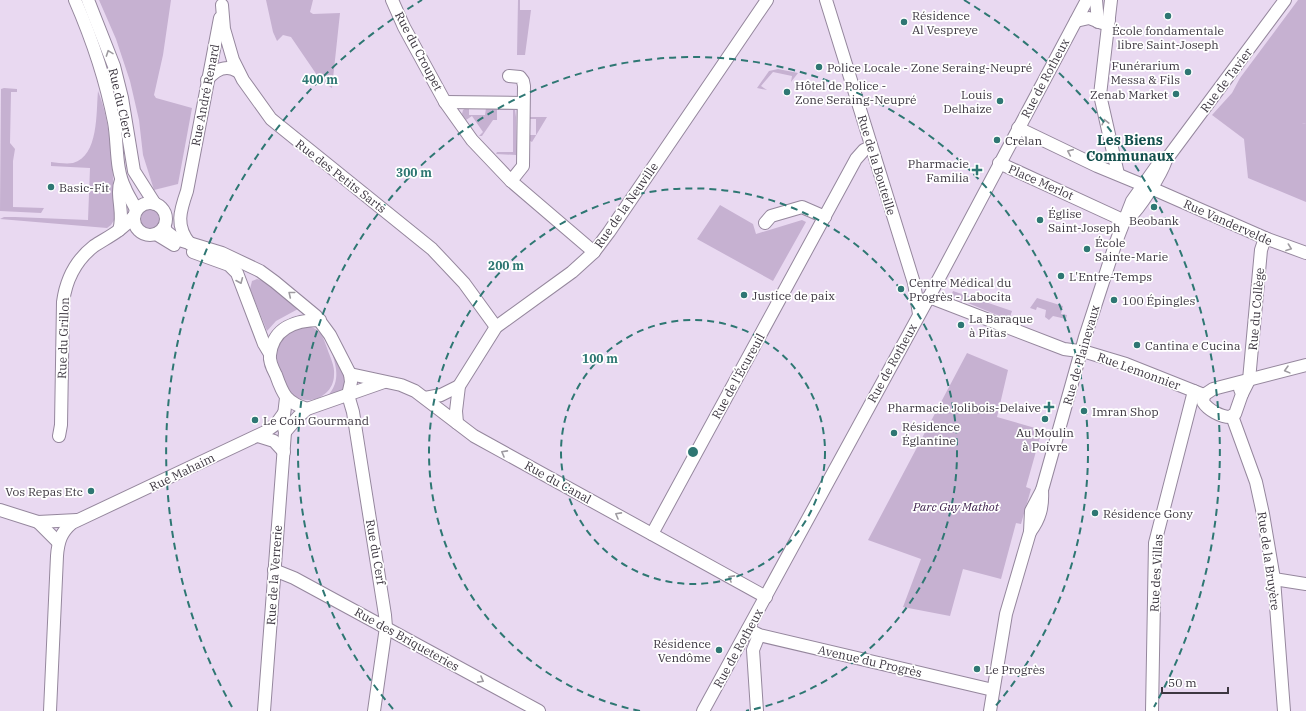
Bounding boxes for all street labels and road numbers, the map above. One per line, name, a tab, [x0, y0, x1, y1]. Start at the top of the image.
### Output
street label: Rue du Croupet	[392, 9, 446, 93]
street label: Rue de Rotheux	[1018, 35, 1072, 120]
street label: Rue André Renard	[188, 43, 222, 147]
street label: Rue de Tavier	[1197, 44, 1256, 115]
street label: Rue du Clerc	[106, 66, 136, 140]
street label: Rue de la Bouteille	[855, 113, 899, 217]
street label: Rue des Petits Sarts	[293, 136, 389, 216]
street label: Rue de la Neuville	[591, 159, 661, 251]
street label: Place Merlot	[1006, 161, 1076, 203]
street label: Rue Vandervelde	[1181, 196, 1275, 248]
street label: Rue du Collège	[1245, 267, 1267, 351]
street label: Rue du Grillon	[54, 297, 72, 379]
street label: Rue de Plainevaux	[1060, 303, 1103, 407]
street label: Rue de Rotheux	[864, 321, 920, 405]
street label: Rue de l'Écureuil	[708, 330, 768, 421]
street label: Rue Lemonnier	[1095, 349, 1183, 393]
street label: Rue Mahaim	[147, 449, 218, 494]
street label: Rue du Canal	[522, 457, 594, 507]
street label: Rue de la Bruyère	[1255, 511, 1283, 611]
street label: Rue du Cerf	[363, 518, 389, 587]
street label: Rue de la Verrerie	[263, 524, 285, 626]
street label: Rue des Villas	[1146, 533, 1166, 612]
street label: Rue des Briqueteries	[352, 604, 462, 674]
street label: Rue de Rotheux	[710, 606, 766, 690]
street label: Avenue du Progrès	[817, 642, 923, 680]

